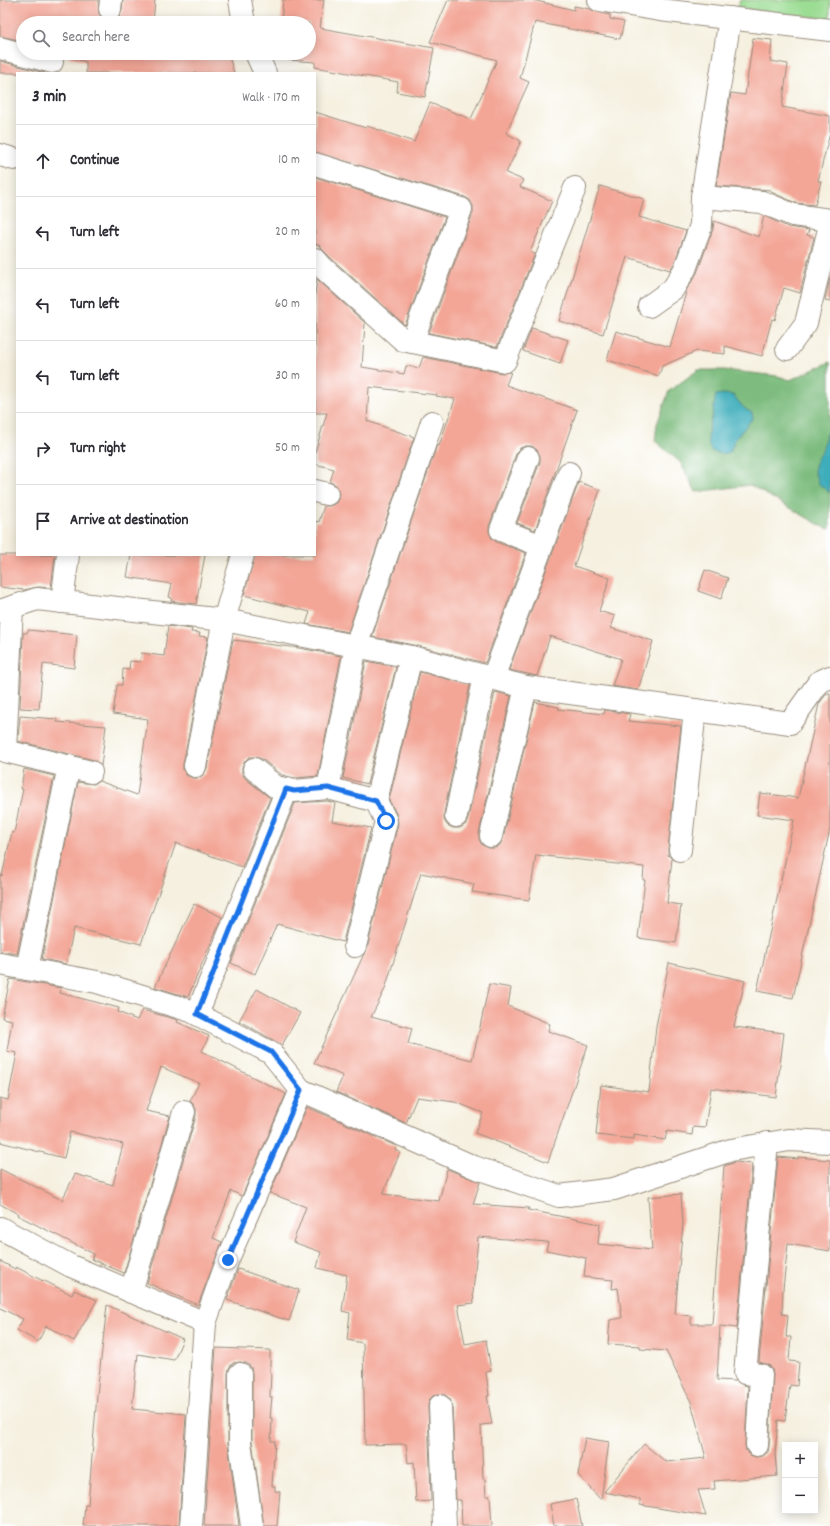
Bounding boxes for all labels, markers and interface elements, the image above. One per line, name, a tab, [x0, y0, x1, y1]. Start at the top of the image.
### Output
search box	[16, 16, 316, 60]
icon: search	[30, 27, 52, 49]
text: Search here	[62, 27, 130, 49]
text: 3 min	[32, 86, 66, 110]
text: Walk · 170 m	[242, 89, 300, 108]
icon: ahead	[32, 150, 54, 172]
text: Continue	[70, 150, 119, 172]
text: 10 m	[278, 151, 300, 170]
icon: left	[32, 222, 54, 244]
text: Turn left	[70, 222, 119, 244]
text: 20 m	[275, 223, 300, 242]
icon: left	[32, 294, 54, 316]
text: Turn left	[70, 294, 119, 316]
text: 60 m	[275, 295, 300, 314]
icon: left	[32, 366, 54, 388]
text: Turn left	[70, 366, 119, 388]
text: 30 m	[275, 367, 300, 386]
icon: right	[32, 438, 54, 460]
text: Turn right	[70, 438, 126, 460]
text: 50 m	[275, 439, 300, 458]
icon: arrive	[32, 510, 54, 532]
text: Arrive at destination	[70, 510, 188, 532]
route start	[377, 812, 395, 830]
route end	[219, 1251, 237, 1269]
map controls	[782, 1442, 818, 1514]
button: +	[782, 1442, 818, 1478]
button: −	[782, 1478, 818, 1514]

